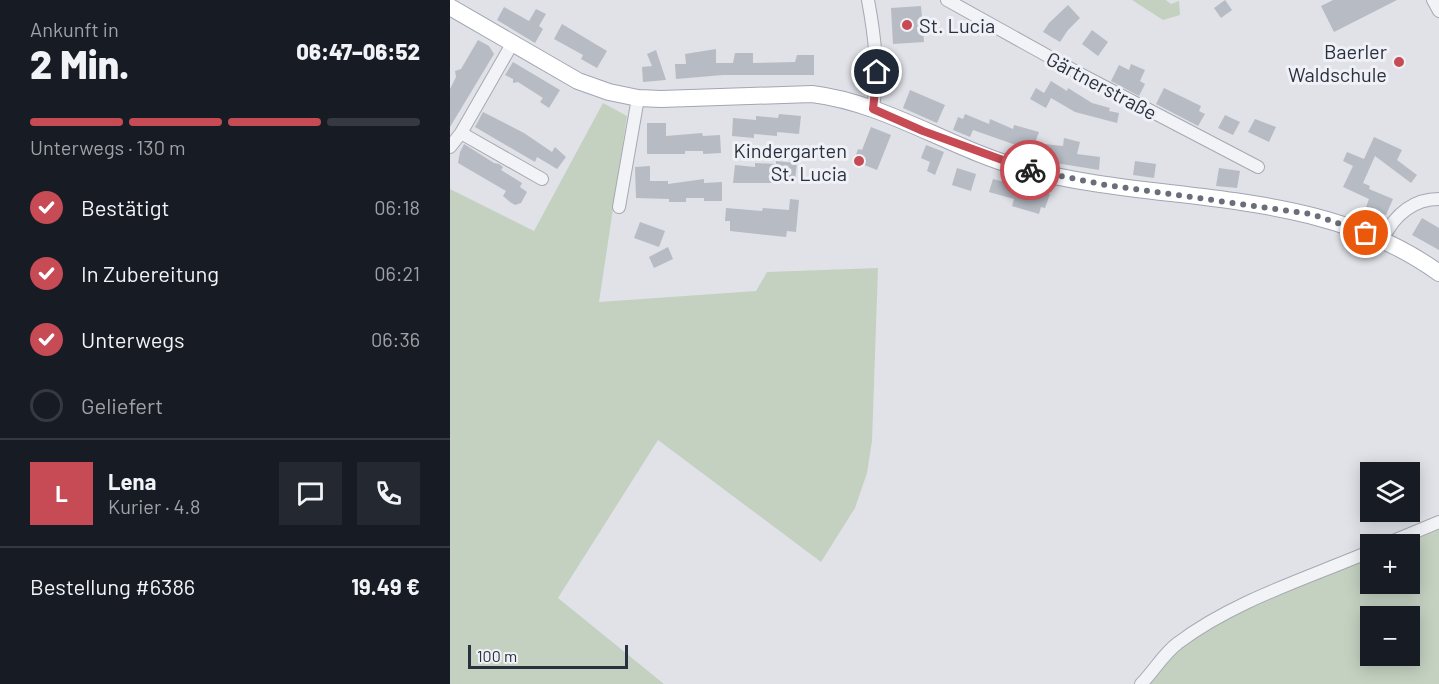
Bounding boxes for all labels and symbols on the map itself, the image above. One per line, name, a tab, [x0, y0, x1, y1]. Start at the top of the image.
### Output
place label: St. Lucia	[919, 13, 995, 37]
marker: St. Lucia	[900, 18, 914, 32]
place label: Baerler Waldschule	[1288, 39, 1387, 86]
pin	[851, 46, 902, 97]
street label: Gärtnerstraße	[1043, 46, 1161, 124]
marker: Baerler Waldschule	[1392, 55, 1406, 69]
place label: Kindergarten St. Lucia	[734, 138, 847, 185]
courier	[1000, 140, 1060, 200]
marker: Kindergarten St. Lucia	[852, 154, 866, 168]
pin	[1340, 207, 1391, 258]
scale bar	[468, 642, 628, 670]

